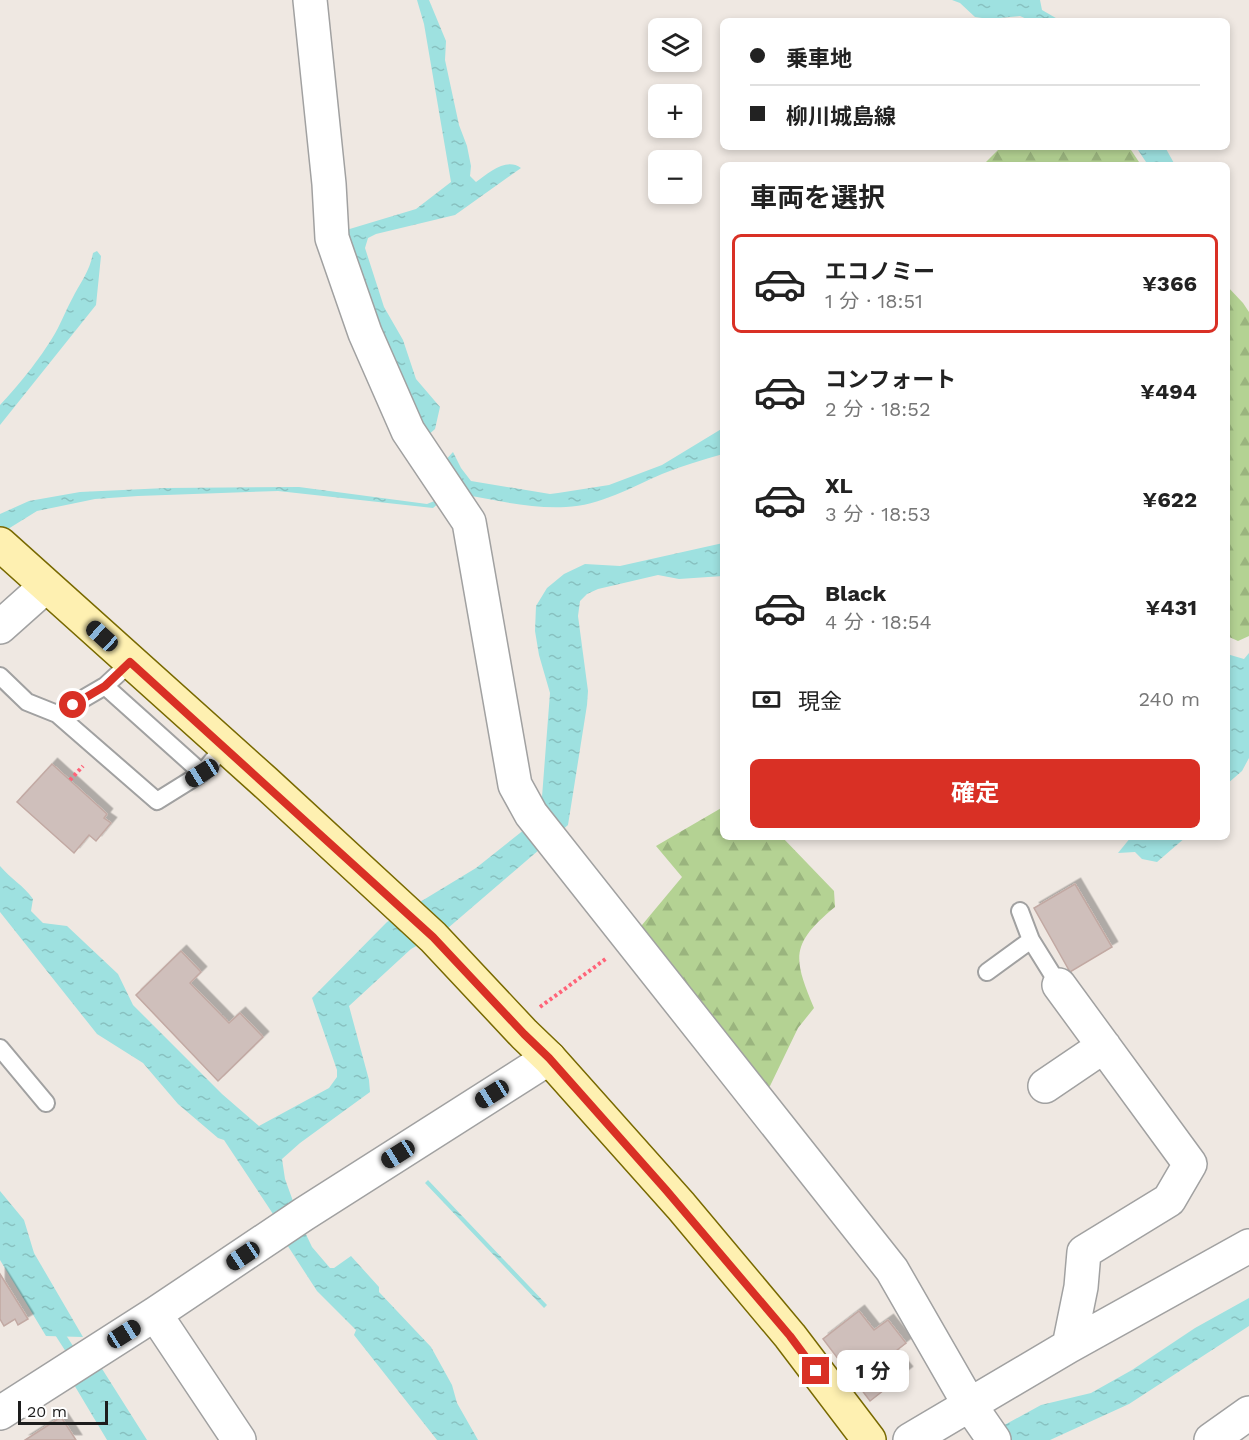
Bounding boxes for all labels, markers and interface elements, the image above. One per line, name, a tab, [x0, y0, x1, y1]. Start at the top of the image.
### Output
map controls	[648, 18, 702, 204]
button: layers	[648, 18, 702, 72]
text: 乗車地	[786, 46, 852, 71]
button: +	[648, 84, 702, 138]
text: 柳川城島線	[786, 104, 896, 129]
button: −	[648, 150, 702, 204]
text: 車両を選択	[750, 182, 885, 214]
icon: car	[753, 257, 807, 311]
text: エコノミー	[825, 259, 935, 284]
text: ¥366	[1142, 271, 1197, 296]
text: 1 分 · 18:51	[825, 289, 923, 313]
icon: car	[753, 365, 807, 419]
text: コンフォート	[825, 367, 956, 392]
text: ¥494	[1140, 379, 1197, 404]
text: 2 分 · 18:52	[825, 397, 931, 421]
icon: car	[753, 473, 807, 527]
text: XL	[825, 473, 853, 498]
text: ¥622	[1143, 487, 1197, 512]
text: 3 分 · 18:53	[825, 502, 931, 526]
icon: car	[753, 581, 807, 635]
text: Black	[825, 581, 886, 606]
text: ¥431	[1146, 595, 1197, 620]
text: 4 分 · 18:54	[825, 610, 932, 634]
car	[83, 617, 121, 655]
icon: cash	[750, 683, 783, 716]
text: 240 m	[1138, 687, 1200, 711]
text: 現金	[798, 689, 842, 714]
route start	[59, 691, 86, 718]
car	[182, 756, 222, 790]
button: 確定	[750, 759, 1200, 828]
car	[472, 1077, 512, 1111]
car	[378, 1137, 418, 1171]
car	[223, 1238, 263, 1274]
car	[104, 1317, 144, 1351]
callout: 1 分	[837, 1350, 909, 1392]
route end	[802, 1357, 829, 1384]
text: 1 分	[856, 1359, 890, 1383]
scale bar	[18, 1398, 108, 1426]
text: 20 m	[27, 1402, 67, 1421]

